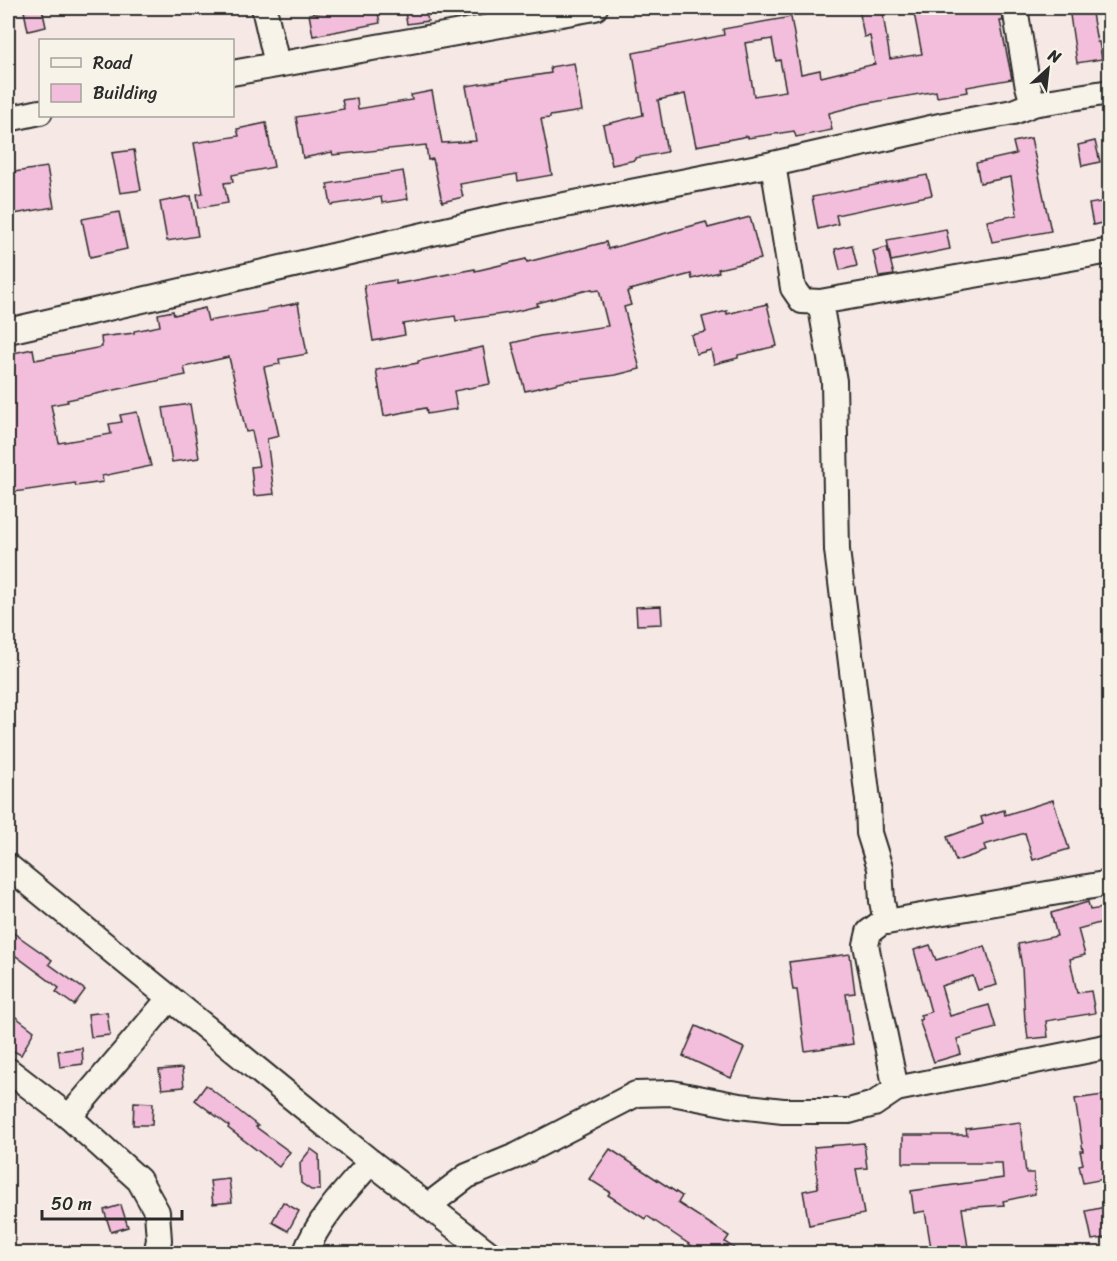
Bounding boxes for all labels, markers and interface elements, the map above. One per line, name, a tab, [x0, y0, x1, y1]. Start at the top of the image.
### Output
legend	[39, 39, 234, 117]
north arrow	[1018, 39, 1078, 99]
text: N	[1042, 40, 1067, 72]
text: Road	[93, 47, 133, 79]
text: Building	[93, 77, 157, 109]
scale bar	[42, 1183, 182, 1221]
text: 50 m	[51, 1188, 92, 1220]

